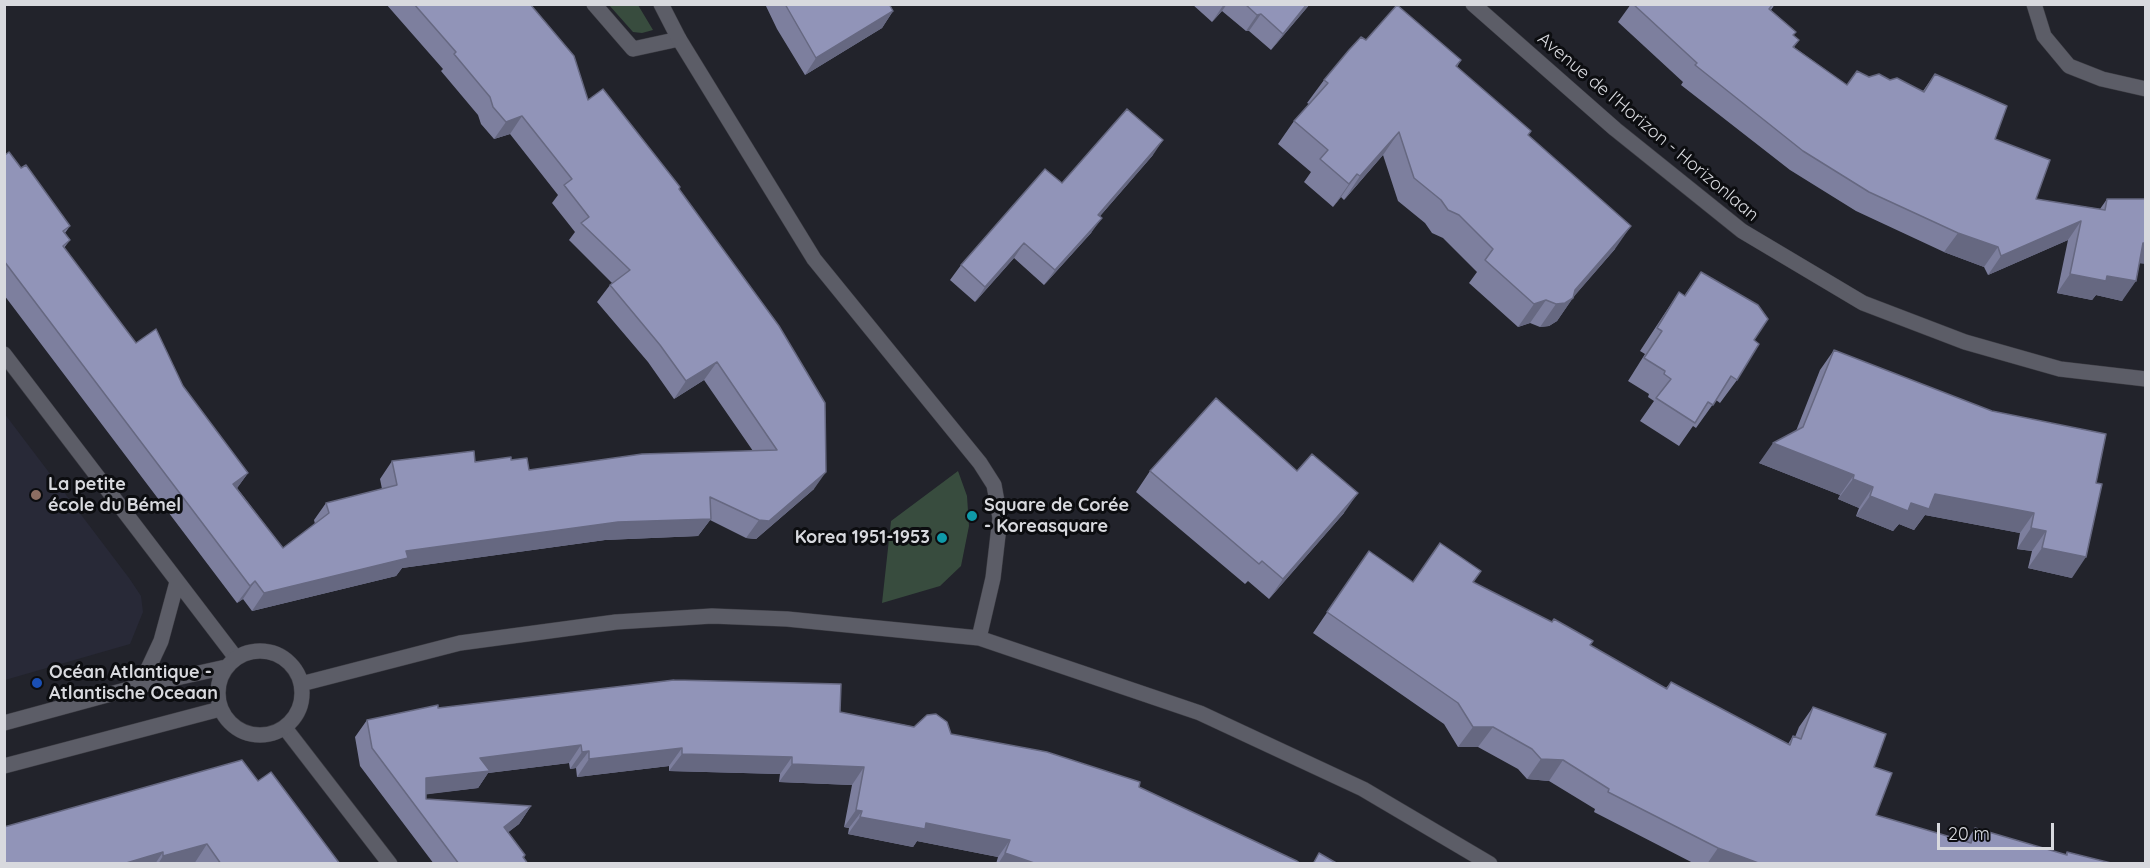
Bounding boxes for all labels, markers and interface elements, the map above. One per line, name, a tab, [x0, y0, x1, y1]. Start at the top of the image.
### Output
street label: Avenue de l'Horizon - Horizonlaan	[1533, 28, 1763, 226]
place label: La petite école du Bémel	[48, 474, 181, 516]
marker: La petite école du Bémel	[29, 488, 43, 502]
place label: Square de Corée - Koreasquare	[984, 495, 1129, 538]
marker: Square de Corée - Koreasquare	[965, 509, 979, 523]
place label: Korea 1951-1953	[795, 527, 930, 549]
marker: Korea 1951-1953	[935, 531, 949, 545]
place label: Océan Atlantique - Atlantische Oceaan	[49, 662, 218, 704]
marker: Océan Atlantique - Atlantische Oceaan	[30, 676, 44, 690]
scale bar	[1940, 811, 2057, 849]
text: 20 m	[1948, 822, 1990, 845]

